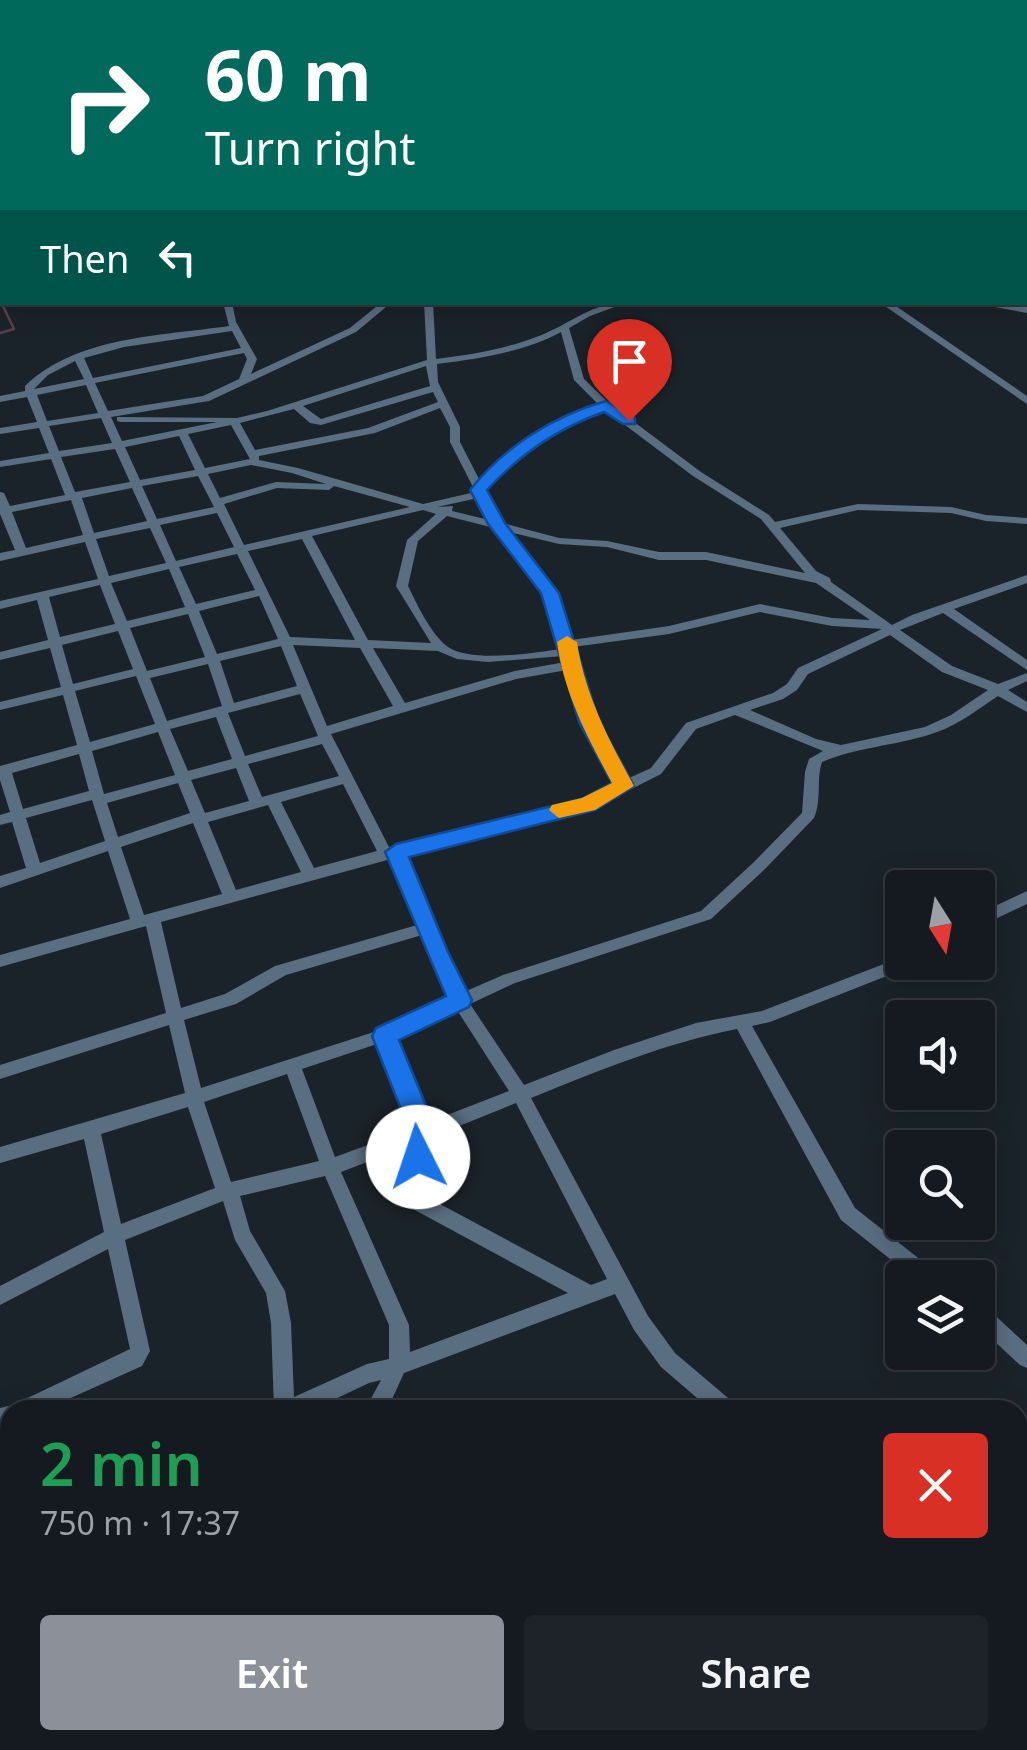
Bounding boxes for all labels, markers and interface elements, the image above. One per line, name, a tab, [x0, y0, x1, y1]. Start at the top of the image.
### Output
text: 60 m	[205, 26, 372, 122]
icon: right	[40, 40, 170, 170]
text: Turn right	[205, 117, 416, 178]
icon: left	[150, 230, 205, 285]
text: Then	[40, 232, 130, 284]
pin	[587, 319, 672, 422]
icon: arrive	[602, 334, 657, 389]
north arrow	[885, 870, 995, 980]
map controls	[885, 870, 995, 1370]
button: sound	[885, 1000, 995, 1110]
position arrow	[366, 1105, 470, 1209]
button: search	[885, 1130, 995, 1240]
button: layers	[885, 1260, 995, 1370]
text: 2 min	[40, 1422, 203, 1504]
button: close	[883, 1433, 988, 1538]
text: 750 m · 17:37	[40, 1501, 240, 1544]
button: Exit	[40, 1615, 504, 1730]
button: Share	[524, 1615, 988, 1730]

